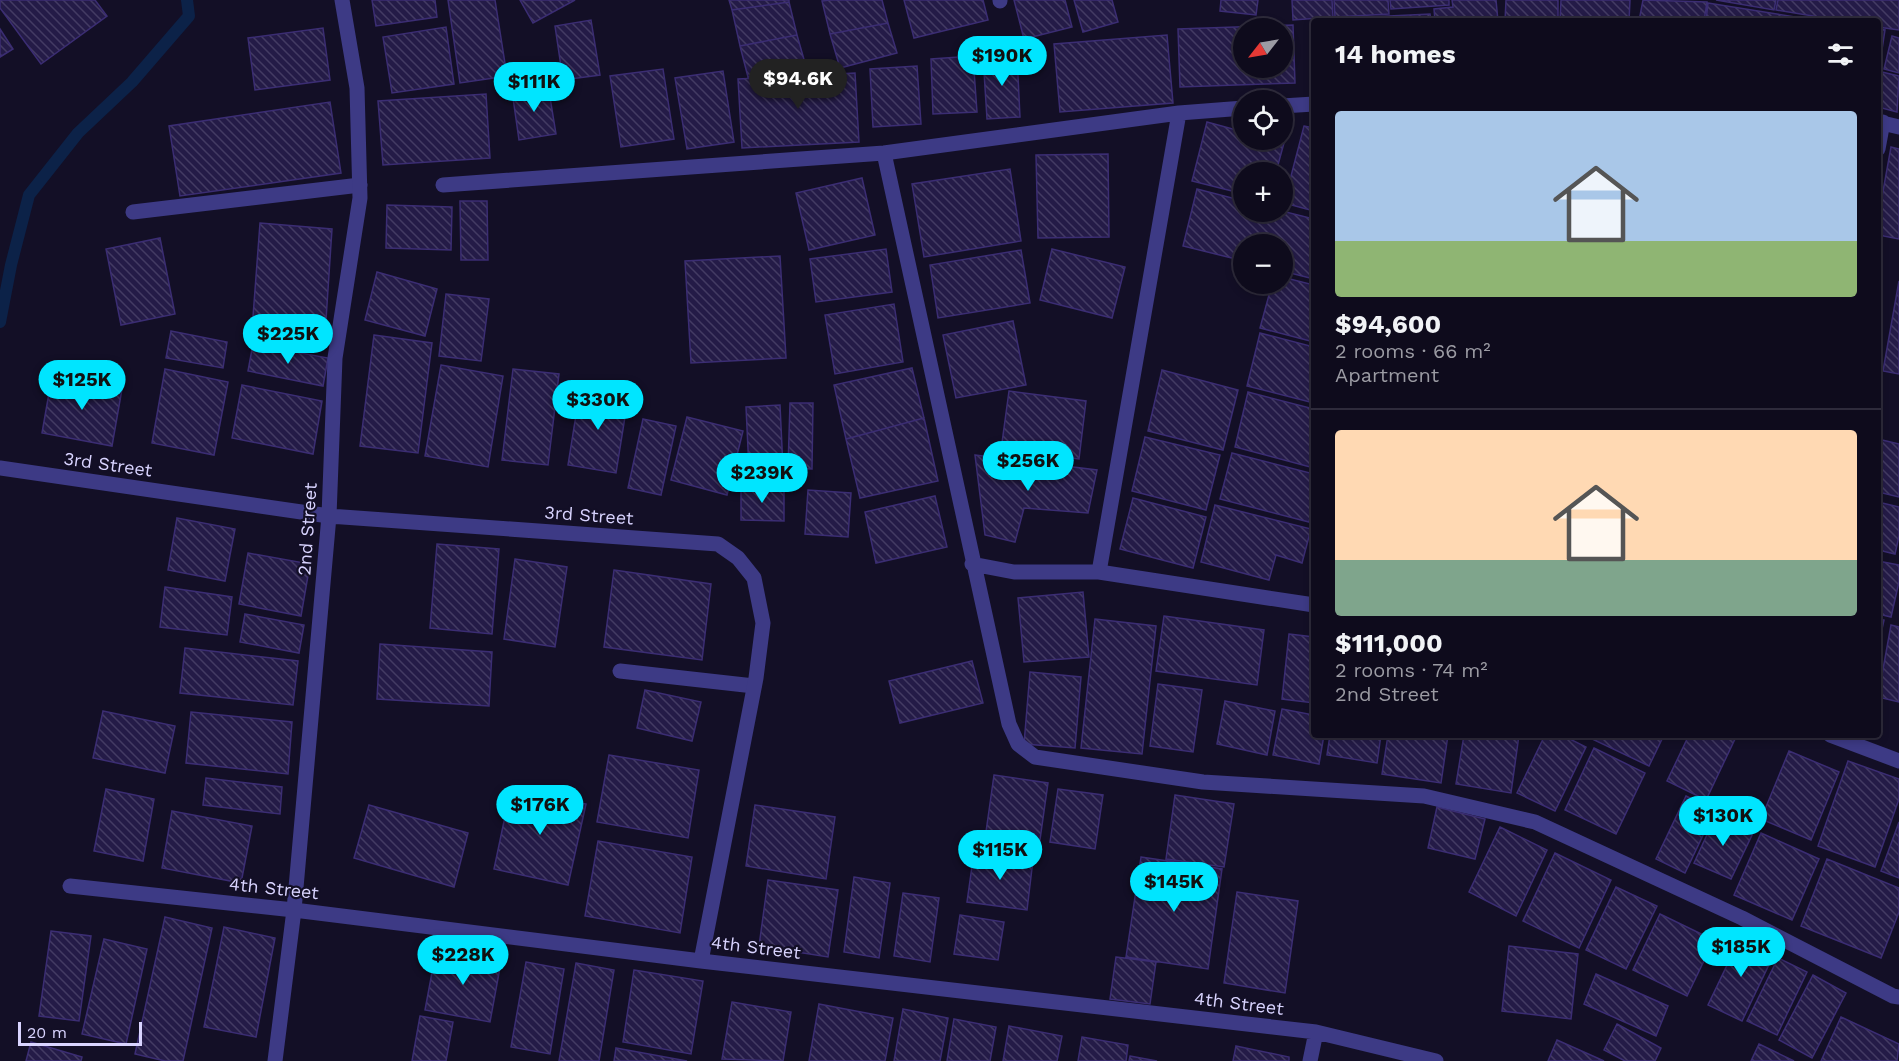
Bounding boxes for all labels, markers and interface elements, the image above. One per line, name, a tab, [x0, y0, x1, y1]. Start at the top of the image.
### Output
north arrow	[1233, 18, 1293, 78]
map controls	[1233, 18, 1293, 294]
pin: $190K	[960, 36, 1044, 87]
icon: filters	[1824, 38, 1857, 71]
text: 14 homes	[1335, 39, 1456, 69]
text: $190K	[972, 43, 1032, 67]
pin: $94.6K	[749, 59, 847, 110]
pin: $111K	[492, 62, 576, 113]
text: $94.6K	[763, 66, 833, 90]
text: $111K	[508, 69, 560, 93]
button: locate	[1233, 90, 1293, 150]
icon: home	[1542, 150, 1650, 258]
button: +	[1233, 162, 1293, 222]
button: −	[1233, 234, 1293, 294]
text: $94,600	[1335, 309, 1441, 339]
pin: $225K	[246, 314, 330, 365]
text: $225K	[257, 321, 319, 345]
text: 2 rooms · 66 m²	[1335, 339, 1491, 363]
pin: $125K	[40, 360, 124, 411]
text: Apartment	[1335, 363, 1439, 387]
text: $125K	[53, 367, 111, 391]
pin: $330K	[556, 380, 640, 431]
text: $330K	[566, 387, 630, 411]
pin: $256K	[986, 441, 1070, 492]
street label: 3rd Street	[62, 447, 154, 481]
text: $256K	[997, 448, 1059, 472]
pin: $239K	[720, 453, 804, 504]
text: $239K	[731, 460, 793, 484]
icon: home	[1542, 469, 1650, 577]
street label: 2nd Street	[293, 481, 321, 576]
street label: 3rd Street	[544, 501, 635, 529]
text: $111,000	[1335, 628, 1443, 658]
text: 2 rooms · 74 m²	[1335, 658, 1488, 682]
text: 2nd Street	[1335, 682, 1439, 706]
pin: $176K	[498, 785, 582, 836]
text: $176K	[510, 792, 570, 816]
pin: $130K	[1681, 796, 1765, 847]
text: $130K	[1693, 803, 1753, 827]
pin: $115K	[958, 830, 1042, 881]
text: $115K	[972, 837, 1028, 861]
pin: $145K	[1132, 862, 1216, 913]
text: $145K	[1144, 869, 1204, 893]
street label: 4th Street	[228, 873, 320, 903]
pin: $185K	[1699, 927, 1783, 978]
street label: 4th Street	[710, 931, 802, 963]
text: $185K	[1711, 934, 1771, 958]
pin: $228K	[421, 935, 505, 986]
text: $228K	[431, 942, 495, 966]
street label: 4th Street	[1193, 987, 1285, 1019]
scale bar	[18, 1019, 142, 1046]
text: 20 m	[27, 1023, 67, 1042]

